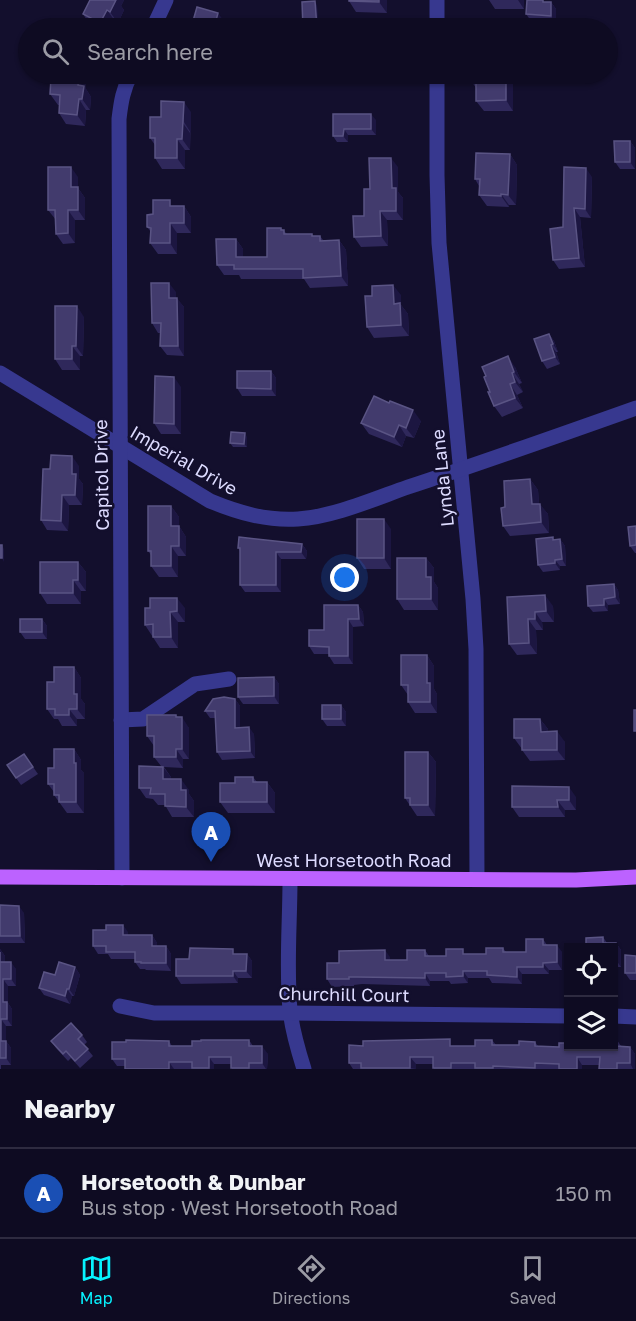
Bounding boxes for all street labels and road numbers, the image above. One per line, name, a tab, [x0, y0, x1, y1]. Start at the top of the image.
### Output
street label: Capitol Drive	[89, 419, 113, 531]
street label: Imperial Drive	[127, 420, 241, 500]
street label: Lynda Lane	[426, 428, 458, 528]
street label: West Horsetooth Road	[256, 849, 452, 871]
street label: Churchill Court	[278, 982, 410, 1006]

